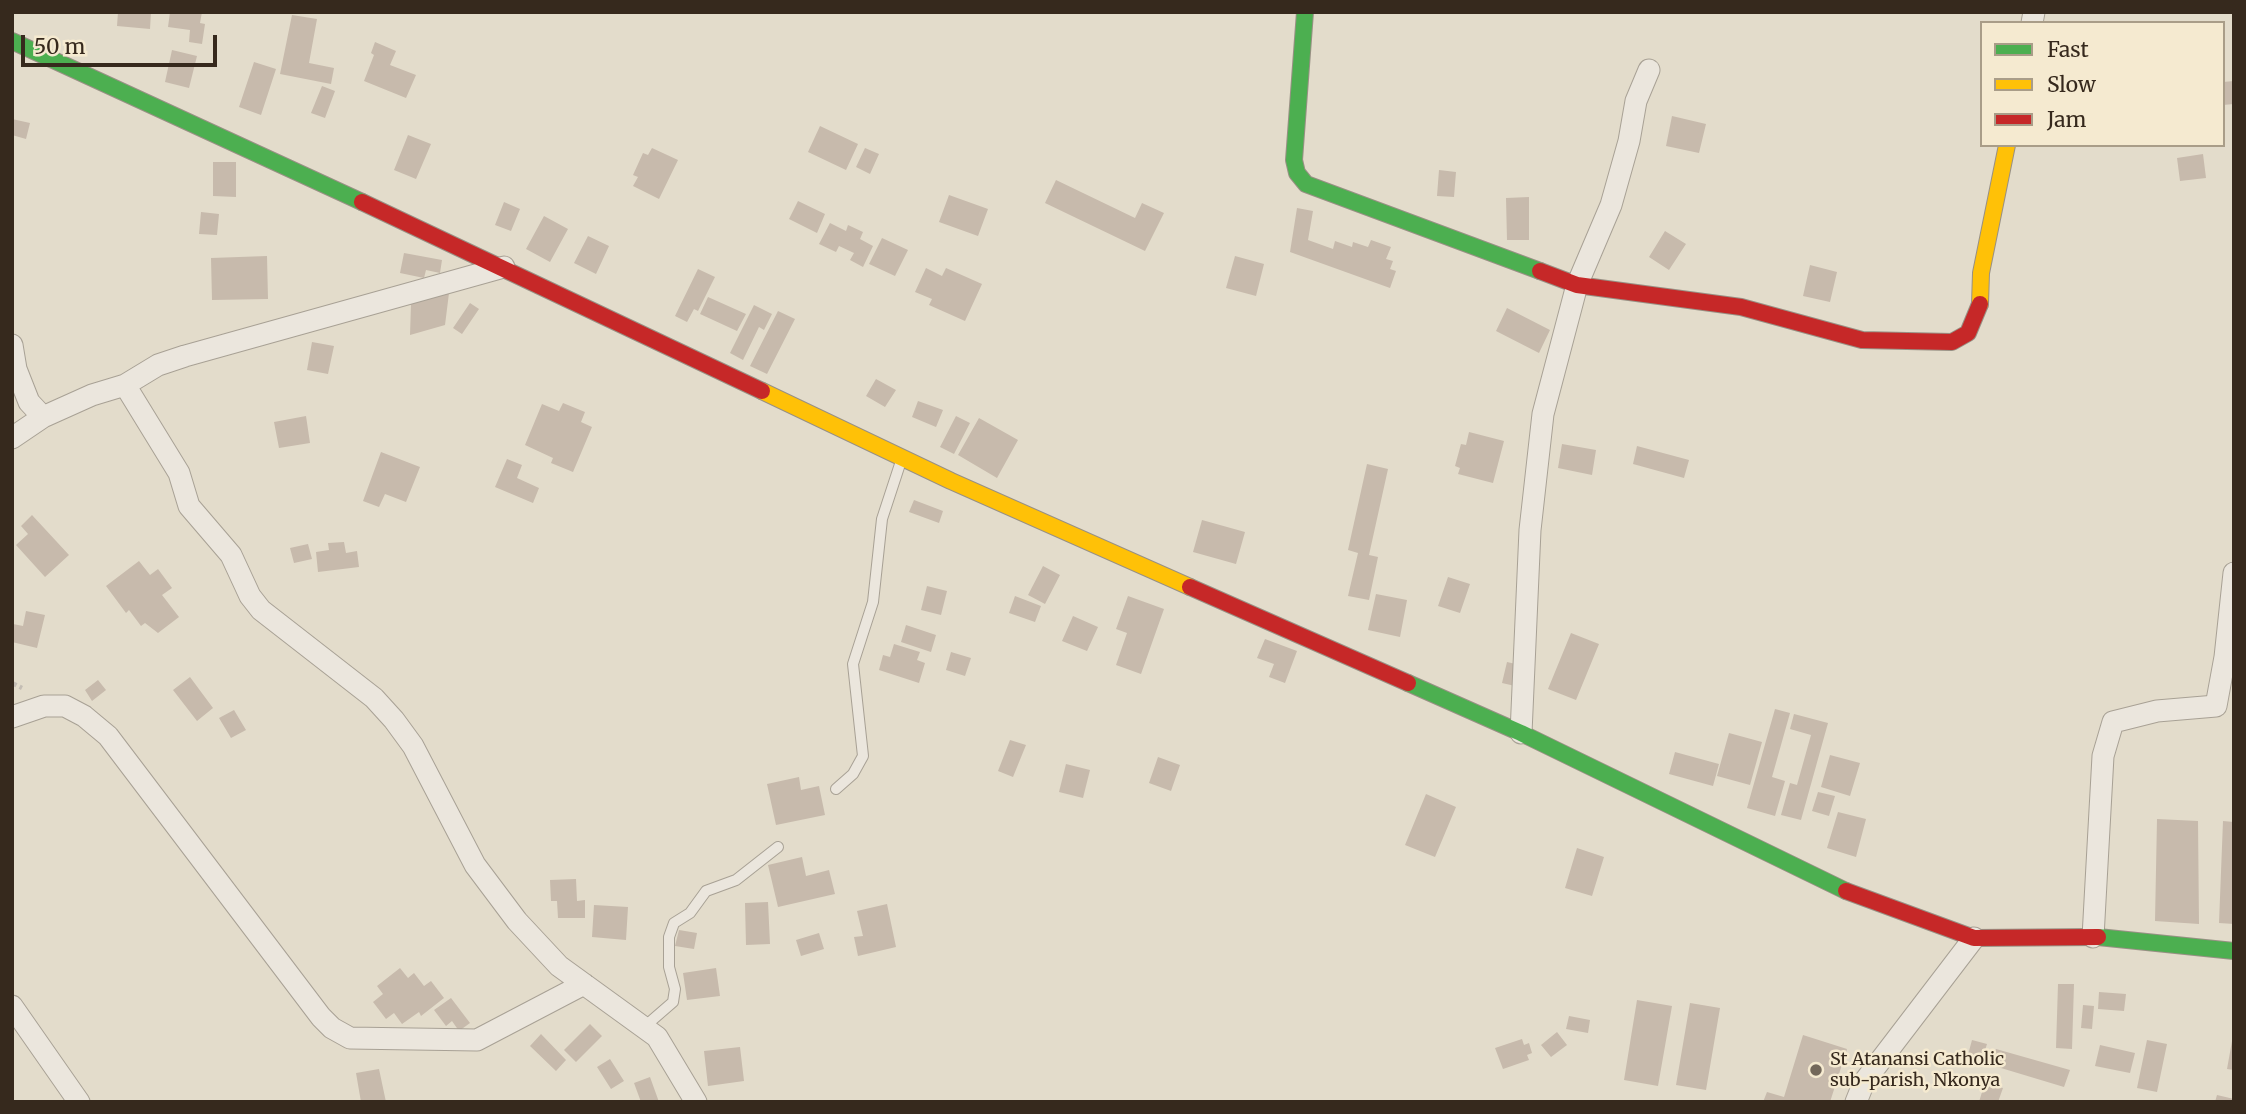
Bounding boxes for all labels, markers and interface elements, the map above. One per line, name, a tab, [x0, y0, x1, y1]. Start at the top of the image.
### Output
scale bar	[24, 21, 220, 65]
legend	[1980, 21, 2225, 147]
text: 50 m	[34, 33, 85, 60]
text: Fast	[2047, 36, 2089, 63]
text: Slow	[2047, 71, 2096, 98]
text: Jam	[2047, 106, 2086, 133]
place label: St Atanansi Catholic sub-parish, Nkonya	[1830, 1049, 2004, 1092]
marker: St Atanansi Catholic sub-parish, Nkonya	[1808, 1062, 1824, 1078]

